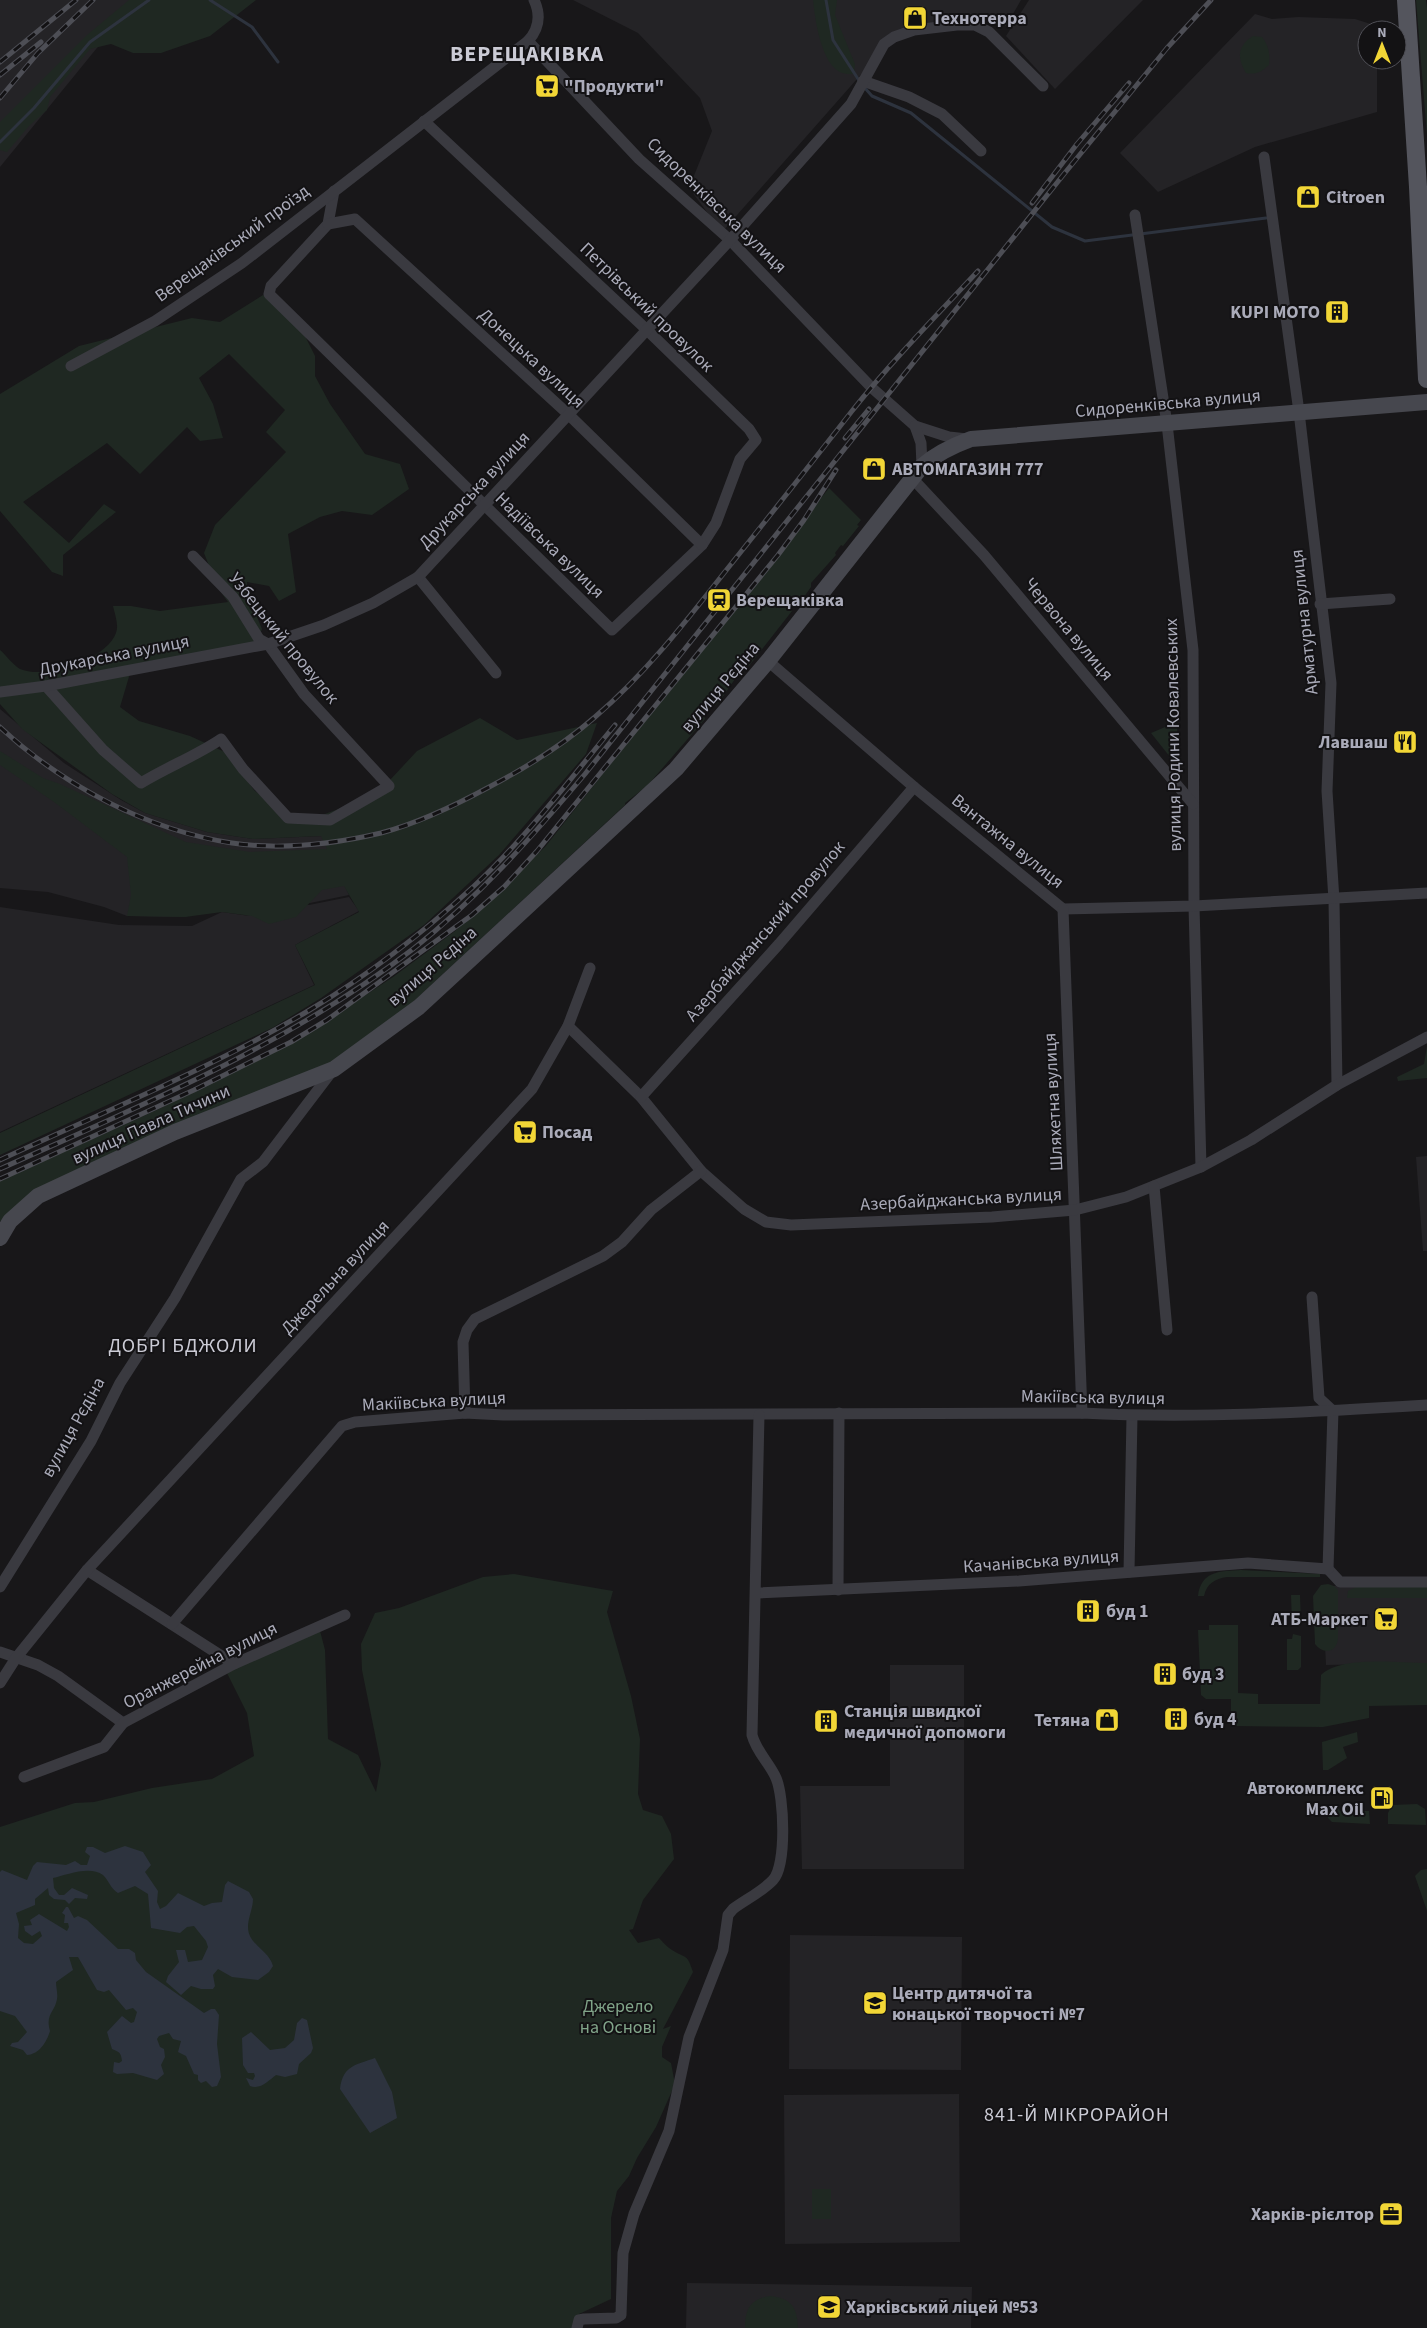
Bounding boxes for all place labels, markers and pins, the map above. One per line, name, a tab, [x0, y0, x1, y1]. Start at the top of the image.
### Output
shop icon: Технотерра	[902, 5, 928, 31]
place label: Технотерра	[932, 6, 1027, 31]
supermarket icon: "Продукти"	[534, 73, 560, 99]
place label: "Продукти"	[564, 74, 664, 99]
shop icon: Citroen	[1295, 184, 1321, 210]
place label: Citroen	[1326, 185, 1385, 210]
building icon: KUPI MOTO	[1324, 299, 1350, 325]
place label: KUPI MOTO	[1230, 300, 1320, 325]
shop icon: АВТОМАГАЗИН 777	[861, 456, 887, 482]
place label: АВТОМАГАЗИН 777	[891, 457, 1044, 482]
station icon: Верещаківка	[706, 587, 732, 613]
place label: Верещаківка	[736, 588, 844, 613]
restaurant icon: Лавшаш	[1392, 729, 1418, 755]
place label: Лавшаш	[1318, 730, 1388, 755]
supermarket icon: Посад	[512, 1119, 538, 1145]
place label: Посад	[542, 1120, 593, 1145]
building icon: буд 1	[1075, 1598, 1101, 1624]
place label: буд 1	[1106, 1599, 1149, 1624]
supermarket icon: АТБ-Маркет	[1373, 1606, 1399, 1632]
place label: АТБ-Маркет	[1270, 1607, 1368, 1632]
building icon: буд 3	[1152, 1661, 1178, 1687]
place label: буд 3	[1182, 1662, 1225, 1687]
place label: Станція швидкої медичної допомоги	[844, 1699, 1006, 1745]
building icon: буд 4	[1163, 1706, 1189, 1732]
shop icon: Тетяна	[1094, 1707, 1120, 1733]
place label: буд 4	[1194, 1707, 1237, 1732]
building icon: Станція швидкої медичної допомоги	[813, 1708, 839, 1734]
place label: Тетяна	[1034, 1708, 1090, 1733]
place label: Автокомплекс Max Oil	[1246, 1776, 1365, 1822]
fuel station icon: Автокомплекс Max Oil	[1369, 1785, 1395, 1811]
place label: Центр дитячої та юнацької творчості №7	[892, 1981, 1085, 2027]
school or university icon: Центр дитячої та юнацької творчості №7	[862, 1990, 888, 2016]
office icon: Харків-рієлтор	[1378, 2201, 1404, 2227]
place label: Харків-рієлтор	[1251, 2202, 1374, 2227]
school or university icon: Харківський ліцей №53	[816, 2294, 842, 2320]
place label: Харківський ліцей №53	[846, 2295, 1038, 2320]

